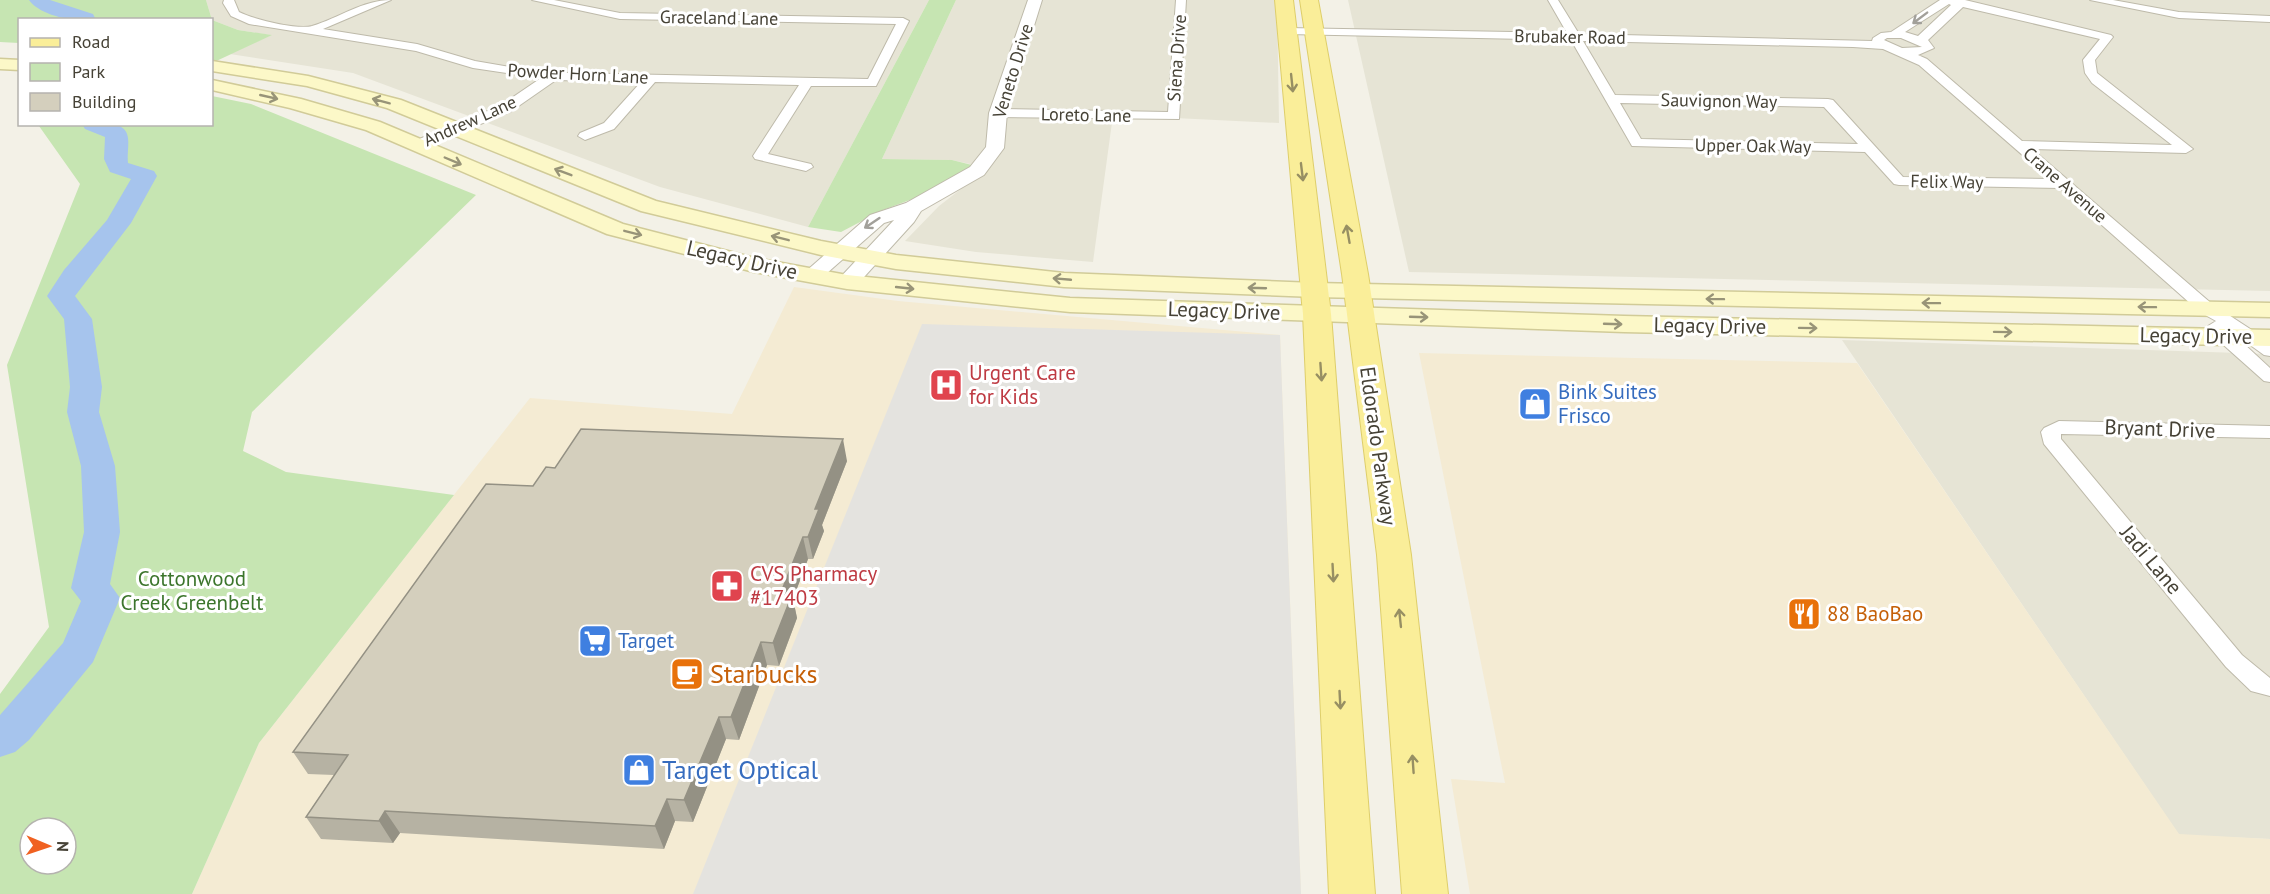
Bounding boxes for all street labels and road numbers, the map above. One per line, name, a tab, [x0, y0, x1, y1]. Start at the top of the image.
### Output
street label: Graceland Lane	[660, 5, 778, 30]
street label: Siena Drive	[1162, 14, 1191, 102]
street label: Veneto Drive	[987, 21, 1038, 122]
street label: Brubaker Road	[1514, 24, 1626, 49]
street label: Powder Horn Lane	[507, 58, 649, 89]
street label: Sauvignon Way	[1660, 88, 1778, 113]
street label: Andrew Lane	[420, 90, 520, 151]
street label: Loreto Lane	[1041, 102, 1131, 127]
street label: Upper Oak Way	[1695, 133, 1812, 158]
street label: Crane Avenue	[2018, 142, 2112, 228]
street label: Felix Way	[1910, 169, 1984, 194]
street label: Legacy Drive	[684, 234, 800, 285]
street label: Legacy Drive	[1167, 295, 1281, 326]
street label: Legacy Drive	[1653, 311, 1767, 340]
street label: Legacy Drive	[2139, 321, 2253, 350]
street label: Eldorado Parkway	[1354, 365, 1403, 527]
street label: Bryant Drive	[2104, 413, 2216, 444]
street label: Jadi Lane	[2114, 519, 2188, 600]

